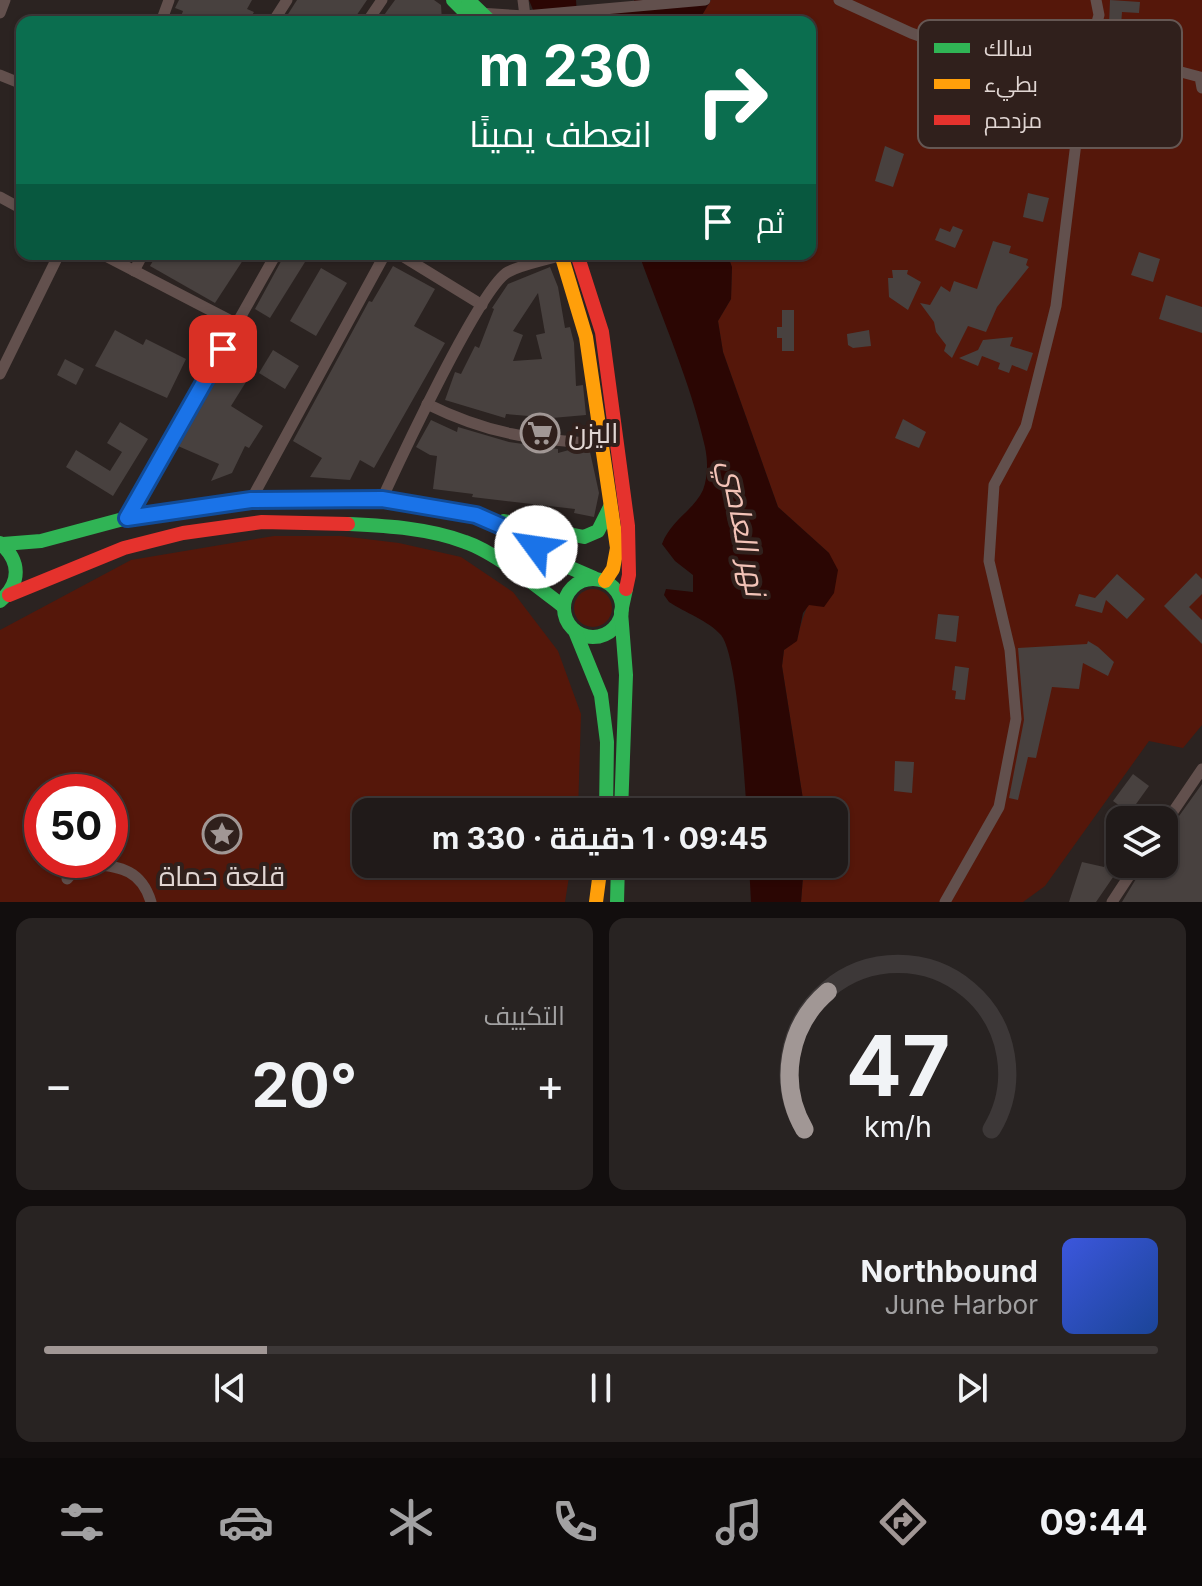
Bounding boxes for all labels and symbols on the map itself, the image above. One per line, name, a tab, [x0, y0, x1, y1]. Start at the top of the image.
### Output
legend	[918, 20, 1182, 148]
text: سالك	[984, 35, 1033, 61]
text: بطيء	[984, 71, 1038, 101]
text: مزدحم	[984, 107, 1042, 136]
pin	[189, 315, 257, 383]
supermarket icon: اليزن	[519, 412, 561, 454]
place label: اليزن	[568, 416, 619, 450]
water label: نهر العاصي	[708, 457, 775, 602]
position arrow	[494, 505, 578, 589]
speed limit sign: 50	[24, 774, 128, 878]
place icon: قلعة حماة	[201, 813, 243, 855]
place label: قلعة حماة	[159, 859, 285, 893]

